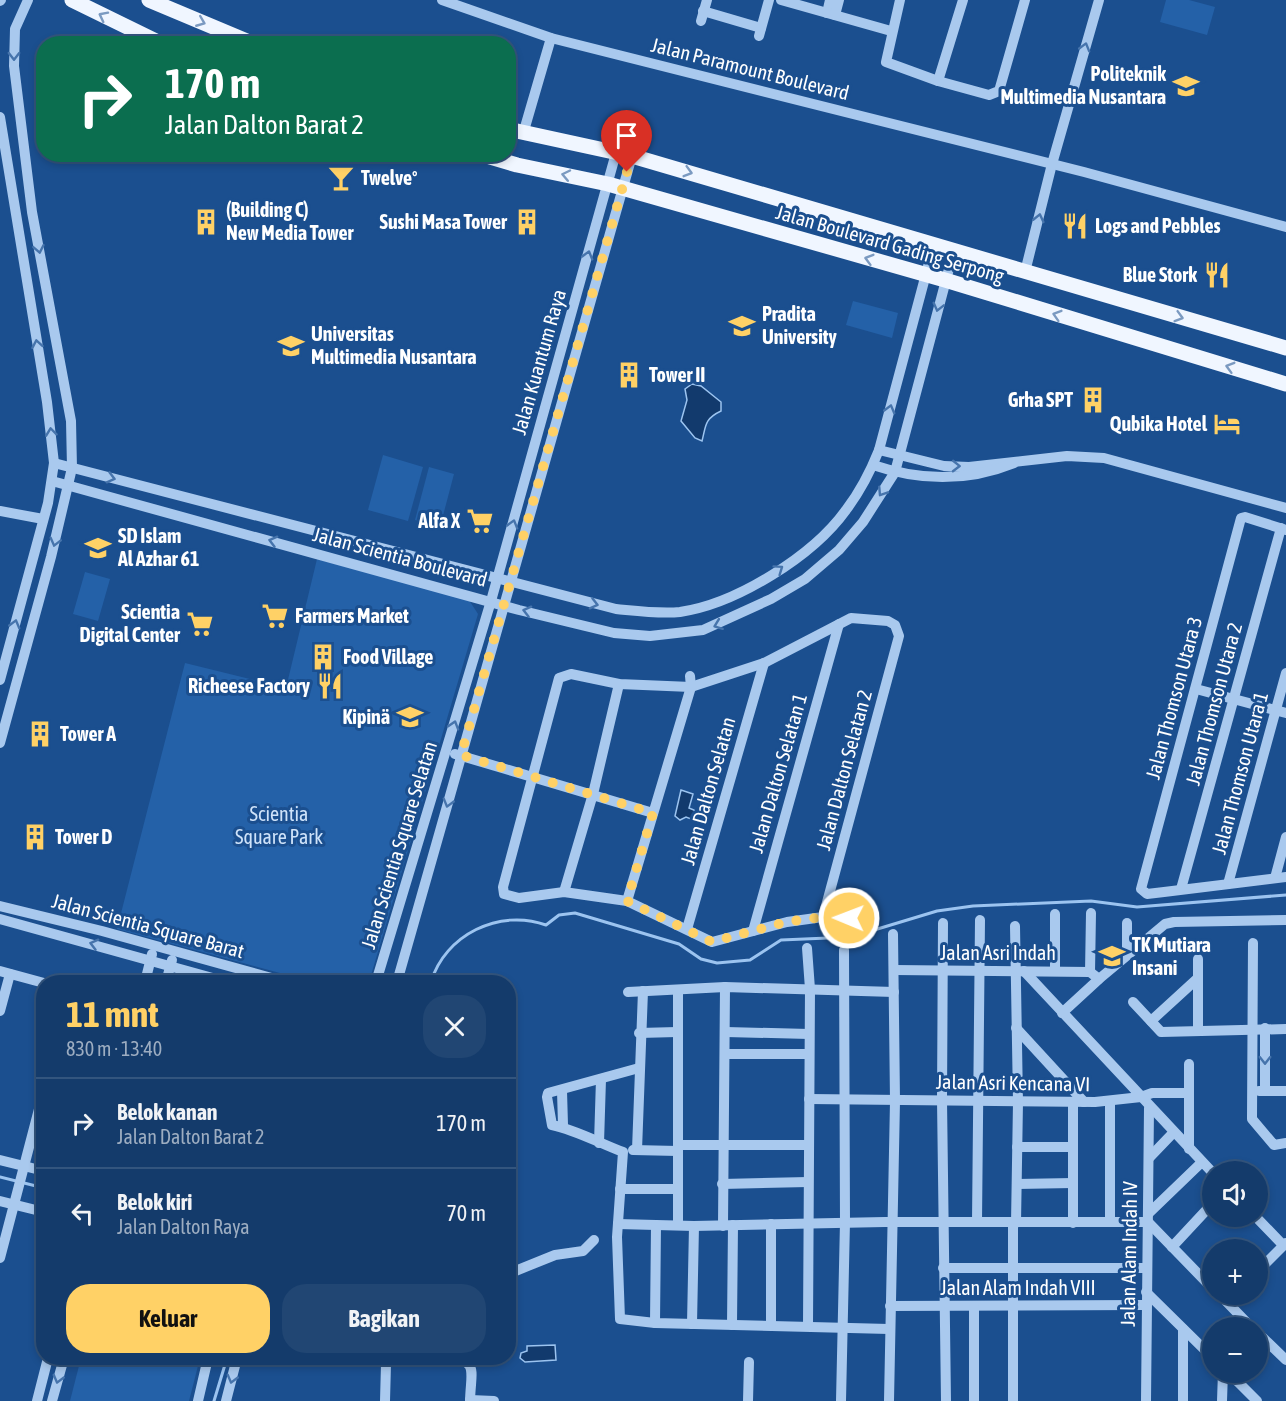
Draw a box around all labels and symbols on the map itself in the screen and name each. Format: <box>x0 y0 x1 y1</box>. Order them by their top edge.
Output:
one-way arrow <box>99 12 109 23</box>
one-way arrow <box>195 15 206 28</box>
street label: Jalan Paramount Boulevard <box>649 33 851 104</box>
one-way arrow <box>1078 42 1090 53</box>
one-way arrow <box>8 51 20 60</box>
place label: Politeknik Multimedia Nusantara <box>1000 62 1166 108</box>
school or university icon: Politeknik Multimedia Nusantara <box>1171 71 1201 101</box>
pin <box>601 110 652 172</box>
bar icon: Twelve° <box>326 163 356 193</box>
one-way arrow <box>682 165 693 177</box>
place label: Twelve° <box>361 166 418 189</box>
one-way arrow <box>561 170 571 183</box>
place label: (Building C) New Media Tower <box>226 198 354 244</box>
street label: Jalan Boulevard Gading Serpong <box>773 200 1007 287</box>
building icon: (Building C) New Media Tower <box>191 207 221 237</box>
building icon: Sushi Masa Tower <box>512 207 542 237</box>
place label: Sushi Masa Tower <box>380 210 508 233</box>
restaurant icon: Logs and Pebbles <box>1060 211 1090 241</box>
one-way arrow <box>1032 213 1045 223</box>
place label: Logs and Pebbles <box>1095 214 1221 237</box>
one-way arrow <box>32 244 45 254</box>
one-way arrow <box>581 250 593 261</box>
one-way arrow <box>864 254 875 266</box>
restaurant icon: Blue Stork <box>1202 260 1232 290</box>
place label: Blue Stork <box>1123 263 1197 286</box>
street label: Jalan Kuantum Raya <box>507 287 570 437</box>
one-way arrow <box>933 301 946 311</box>
place label: Pradita University <box>762 302 838 348</box>
one-way arrow <box>1052 310 1063 322</box>
one-way arrow <box>1174 310 1184 323</box>
school or university icon: Pradita University <box>727 311 757 341</box>
place label: Universitas Multimedia Nusantara <box>311 322 477 368</box>
school or university icon: Universitas Multimedia Nusantara <box>276 331 306 361</box>
one-way arrow <box>31 340 44 350</box>
building icon: Tower II <box>614 360 644 390</box>
one-way arrow <box>1225 362 1235 375</box>
place label: Tower II <box>649 363 705 386</box>
building icon: Grha SPT <box>1078 385 1108 415</box>
place label: Grha SPT <box>1008 388 1073 411</box>
one-way arrow <box>882 404 895 414</box>
hotel icon: Qubika Hotel <box>1212 409 1242 439</box>
place label: Qubika Hotel <box>1110 412 1208 435</box>
one-way arrow <box>45 428 58 437</box>
one-way arrow <box>952 460 961 473</box>
one-way arrow <box>105 471 116 483</box>
one-way arrow <box>878 486 890 496</box>
supermarket icon: Alfa X <box>465 506 495 536</box>
place label: Alfa X <box>417 509 461 532</box>
one-way arrow <box>505 519 518 529</box>
street label: Jalan Scientia Boulevard <box>310 522 490 591</box>
place label: SD Islam Al Azhar 61 <box>117 524 199 570</box>
school or university icon: SD Islam Al Azhar 61 <box>83 533 113 563</box>
one-way arrow <box>50 536 62 547</box>
one-way arrow <box>268 536 279 548</box>
one-way arrow <box>772 565 783 576</box>
one-way arrow <box>589 596 599 609</box>
place label: Scientia Digital Center <box>80 600 181 646</box>
supermarket icon: Farmers Market <box>260 601 290 631</box>
place label: Farmers Market <box>295 604 409 627</box>
one-way arrow <box>522 606 532 619</box>
supermarket icon: Scientia Digital Center <box>185 609 215 639</box>
street label: Jalan Thomson Utara 3 <box>1141 614 1206 782</box>
one-way arrow <box>713 618 724 630</box>
one-way arrow <box>8 619 20 630</box>
street label: Jalan Thomson Utara 2 <box>1181 620 1246 788</box>
building icon: Food Village <box>308 642 338 672</box>
place label: Food Village <box>343 645 433 668</box>
restaurant icon: Richeese Factory <box>315 671 345 701</box>
place label: Richeese Factory <box>188 674 311 697</box>
street label: Jalan Dalton Selatan 2 <box>811 687 876 852</box>
street label: Jalan Thomson Utara 1 <box>1207 689 1272 857</box>
street label: Jalan Dalton Selatan 1 <box>744 690 811 855</box>
school or university icon: Kipinä <box>395 702 425 732</box>
place label: Kipinä <box>343 705 390 728</box>
street label: Jalan Dalton Selatan <box>675 714 740 867</box>
building icon: Tower A <box>25 719 55 749</box>
one-way arrow <box>447 720 459 731</box>
place label: Tower A <box>60 722 116 745</box>
street label: Jalan Scientia Square Selatan <box>356 738 441 951</box>
one-way arrow <box>443 797 455 808</box>
park label: Scientia Square Park <box>235 802 323 848</box>
building icon: Tower D <box>20 822 50 852</box>
place label: Tower D <box>55 825 112 848</box>
position arrow <box>817 886 881 950</box>
street label: Jalan Scientia Square Barat <box>49 889 247 962</box>
place label: TK Mutiara Insani <box>1132 933 1211 979</box>
one-way arrow <box>89 939 99 952</box>
street label: Jalan Asri Indah <box>940 941 1056 964</box>
school or university icon: TK Mutiara Insani <box>1097 941 1127 971</box>
one-way arrow <box>1259 1055 1271 1064</box>
street label: Jalan Asri Kencana VI <box>936 1070 1090 1095</box>
street label: Jalan Alam Indah IV <box>1116 1181 1141 1327</box>
street label: Jalan Alam Indah VIII <box>940 1276 1096 1299</box>
one-way arrow <box>53 1373 65 1384</box>
one-way arrow <box>226 1374 239 1384</box>

